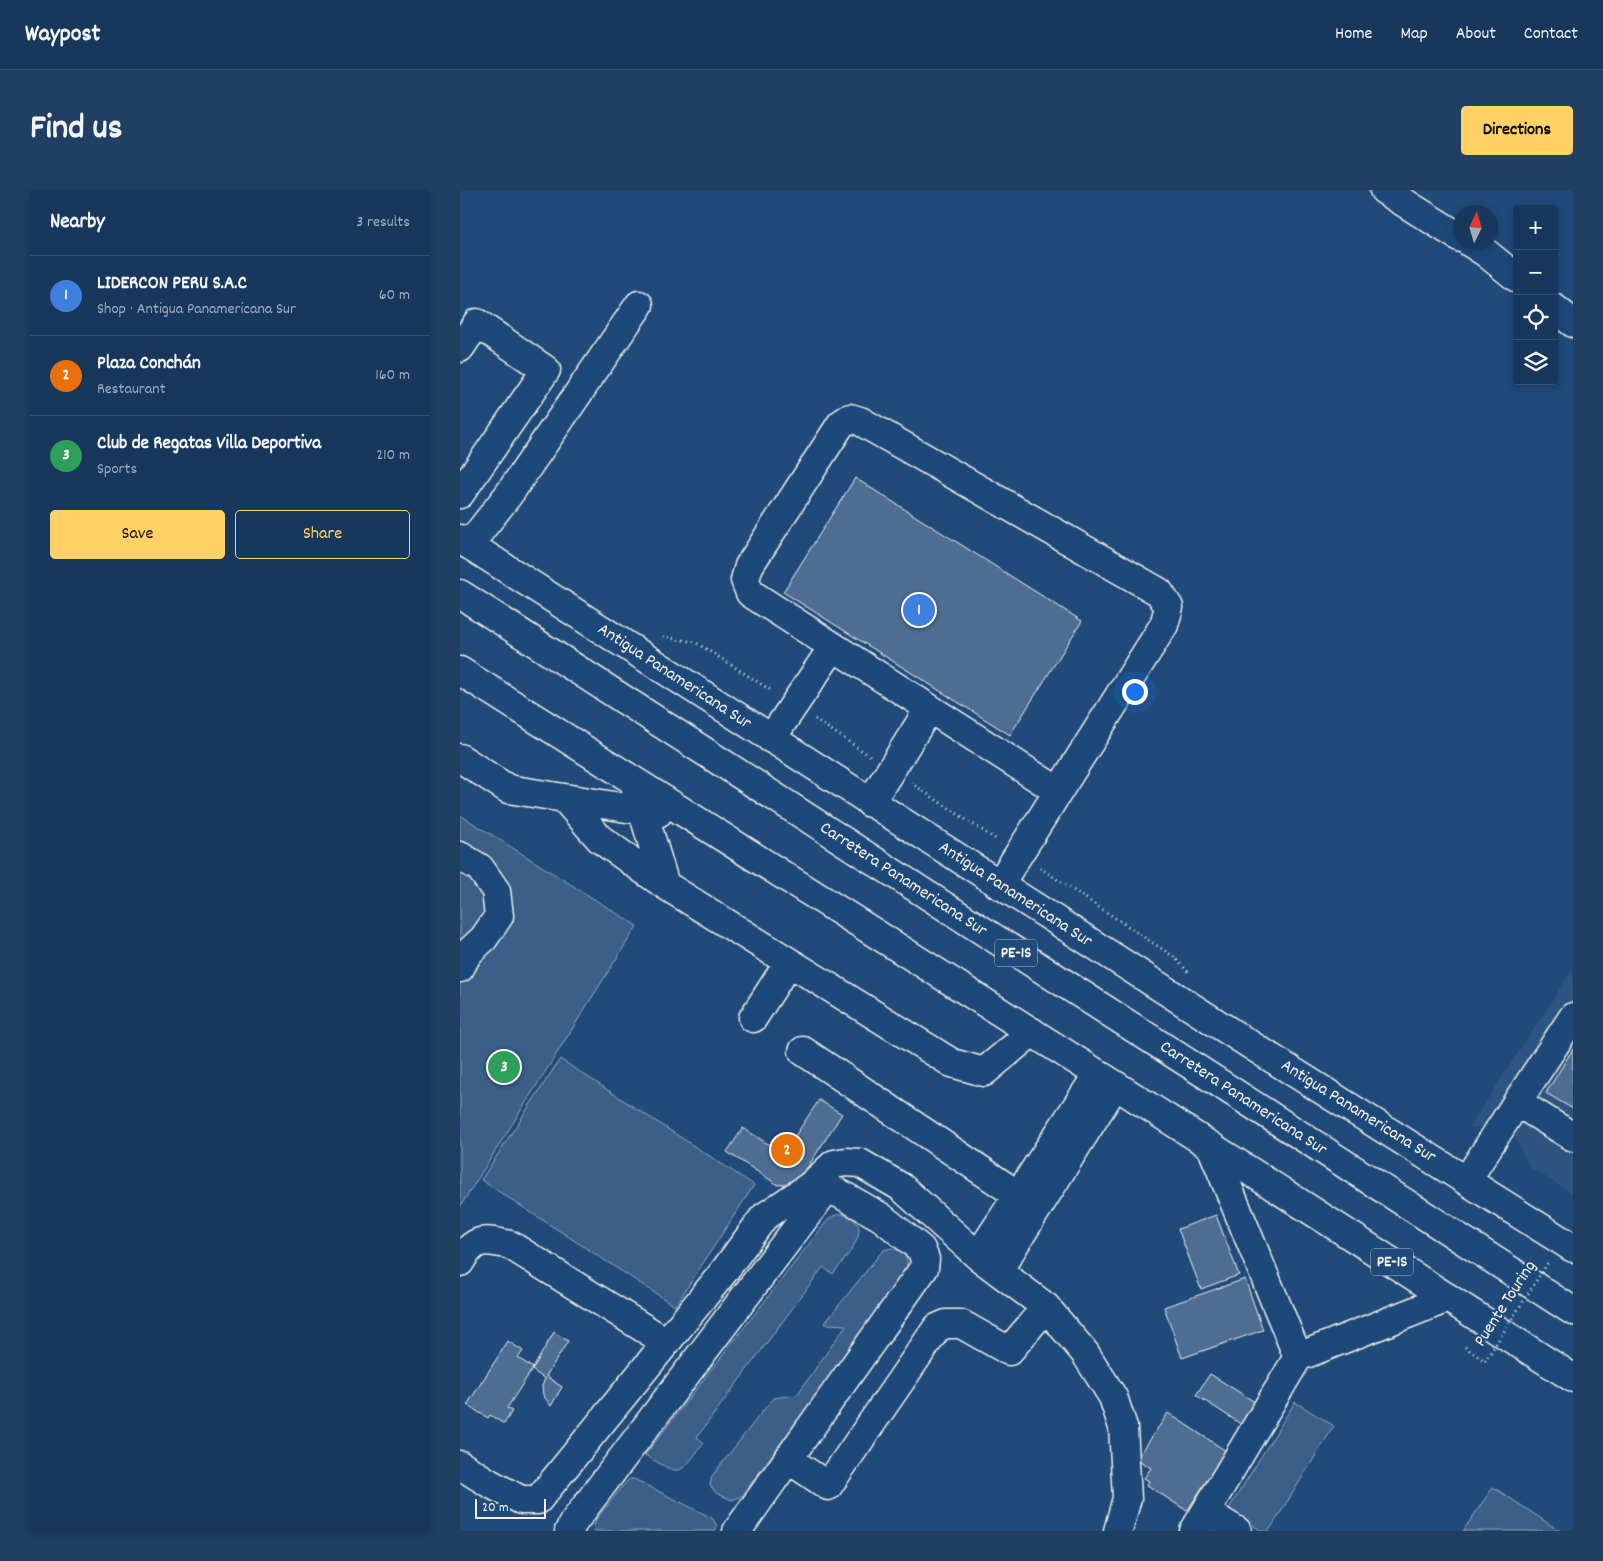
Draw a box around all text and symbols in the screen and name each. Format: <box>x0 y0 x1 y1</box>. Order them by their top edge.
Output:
text: Waypost <box>25 18 100 52</box>
text: Home <box>1335 22 1372 47</box>
text: Map <box>1400 22 1428 47</box>
text: About <box>1456 22 1496 47</box>
text: Contact <box>1524 22 1578 47</box>
text: Find us <box>30 105 122 155</box>
button: Directions <box>1461 106 1573 155</box>
north arrow <box>1453 205 1498 250</box>
map controls <box>1513 205 1558 385</box>
button: + <box>1513 205 1558 250</box>
text: Nearby <box>50 208 105 238</box>
text: 3 results <box>356 211 410 234</box>
button: − <box>1513 250 1558 295</box>
text: LIDERCON PERU S.A.C <box>97 271 247 298</box>
text: 1 <box>64 284 68 307</box>
text: 60 m <box>379 284 410 307</box>
button: locate <box>1513 295 1558 340</box>
text: Shop · Antigua Panamericana Sur <box>97 298 296 321</box>
button: layers <box>1513 340 1558 385</box>
text: Plaza Conchán <box>97 351 201 378</box>
text: 2 <box>63 364 70 387</box>
text: 160 m <box>375 364 410 387</box>
text: Restaurant <box>97 378 166 401</box>
text: Club de Regatas Villa Deportiva <box>97 431 321 458</box>
text: 3 <box>62 444 70 467</box>
text: 210 m <box>376 444 410 467</box>
text: Sports <box>97 458 137 481</box>
button: Save <box>50 510 225 559</box>
button: Share <box>235 510 410 559</box>
pin: 1 <box>903 591 935 629</box>
street label: Antigua Panamericana Sur <box>592 618 756 736</box>
your location <box>1122 679 1148 705</box>
street label: Carretera Panamericana Sur <box>814 816 992 944</box>
street label: Antigua Panamericana Sur <box>933 836 1097 954</box>
road number: PE-1S <box>995 940 1037 966</box>
street label: Carretera Panamericana Sur <box>1154 1035 1332 1163</box>
pin: 3 <box>488 1048 520 1086</box>
street label: Antigua Panamericana Sur <box>1276 1054 1441 1170</box>
pin: 2 <box>771 1131 803 1169</box>
road number: PE-1S <box>1371 1248 1413 1276</box>
street label: Puente Touring <box>1469 1256 1543 1352</box>
scale bar <box>475 1496 546 1519</box>
text: 20 m <box>482 1498 509 1518</box>

